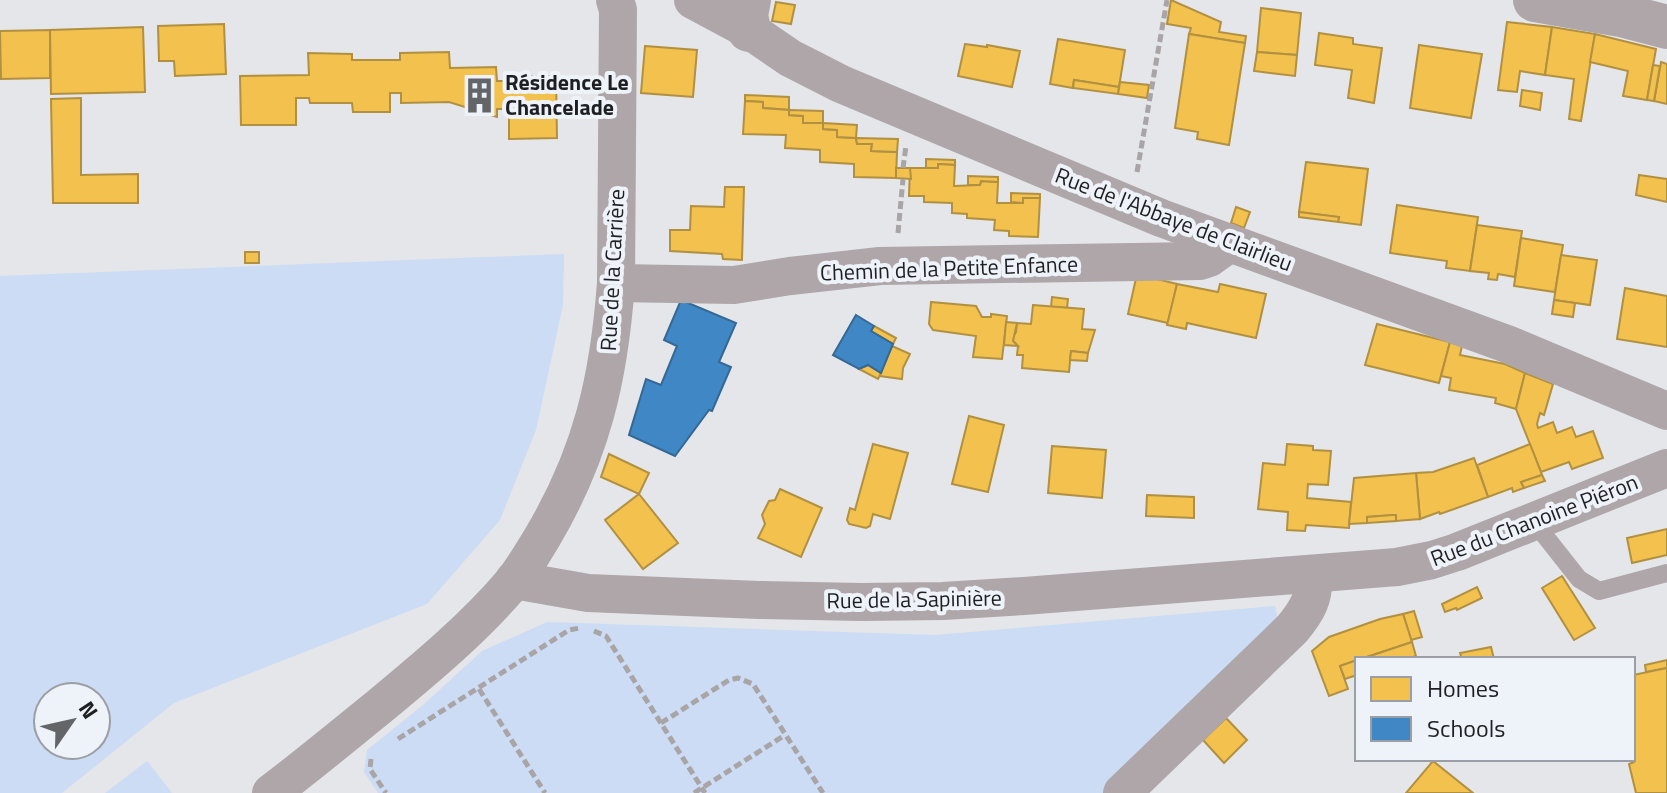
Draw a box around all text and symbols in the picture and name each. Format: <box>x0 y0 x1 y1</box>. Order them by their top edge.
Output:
place label: Résidence Le Chancelade <box>505 65 629 124</box>
building icon: Résidence Le Chancelade <box>460 76 498 114</box>
street label: Rue de l'Abbaye de Clairlieu <box>1050 158 1298 280</box>
street label: Rue de la Carrière <box>591 188 633 352</box>
street label: Chemin de la Petite Enfance <box>819 247 1079 289</box>
street label: Rue du Chanoine Piéron <box>1425 465 1643 575</box>
street label: Rue de la Sapinière <box>826 580 1002 618</box>
legend <box>1355 657 1635 761</box>
text: Homes <box>1427 670 1499 706</box>
north arrow <box>32 681 112 761</box>
text: N <box>70 694 107 726</box>
text: Schools <box>1427 710 1505 746</box>

